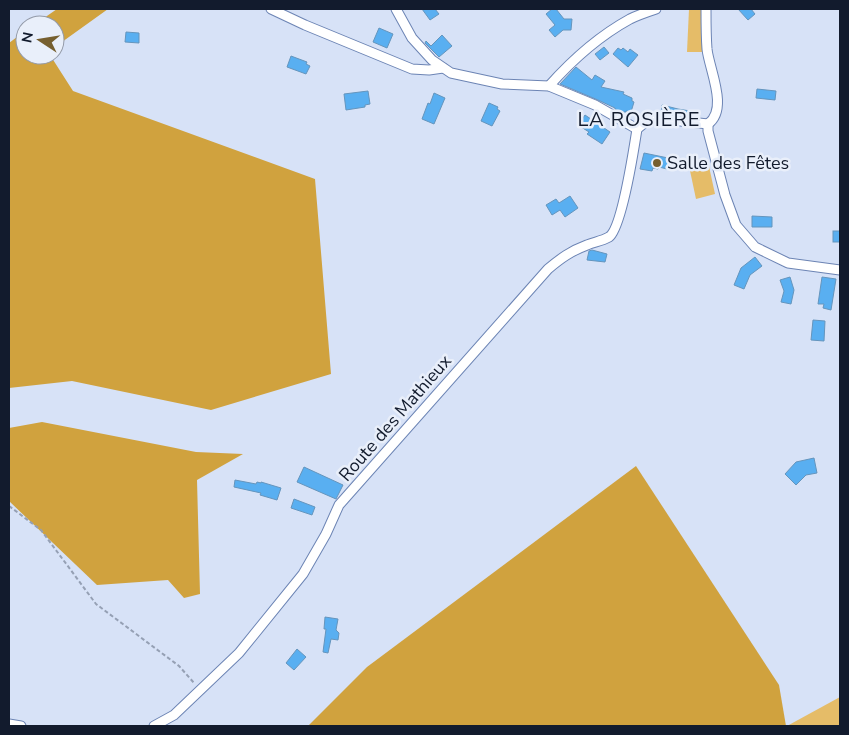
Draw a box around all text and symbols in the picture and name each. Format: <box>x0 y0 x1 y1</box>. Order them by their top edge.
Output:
north arrow <box>15 15 65 65</box>
text: N <box>17 30 38 45</box>
district label: LA ROSIÈRE <box>578 106 700 133</box>
place label: Salle des Fêtes <box>667 151 789 175</box>
marker: Salle des Fêtes <box>651 157 663 169</box>
street label: Route des Mathieux <box>333 349 457 486</box>

